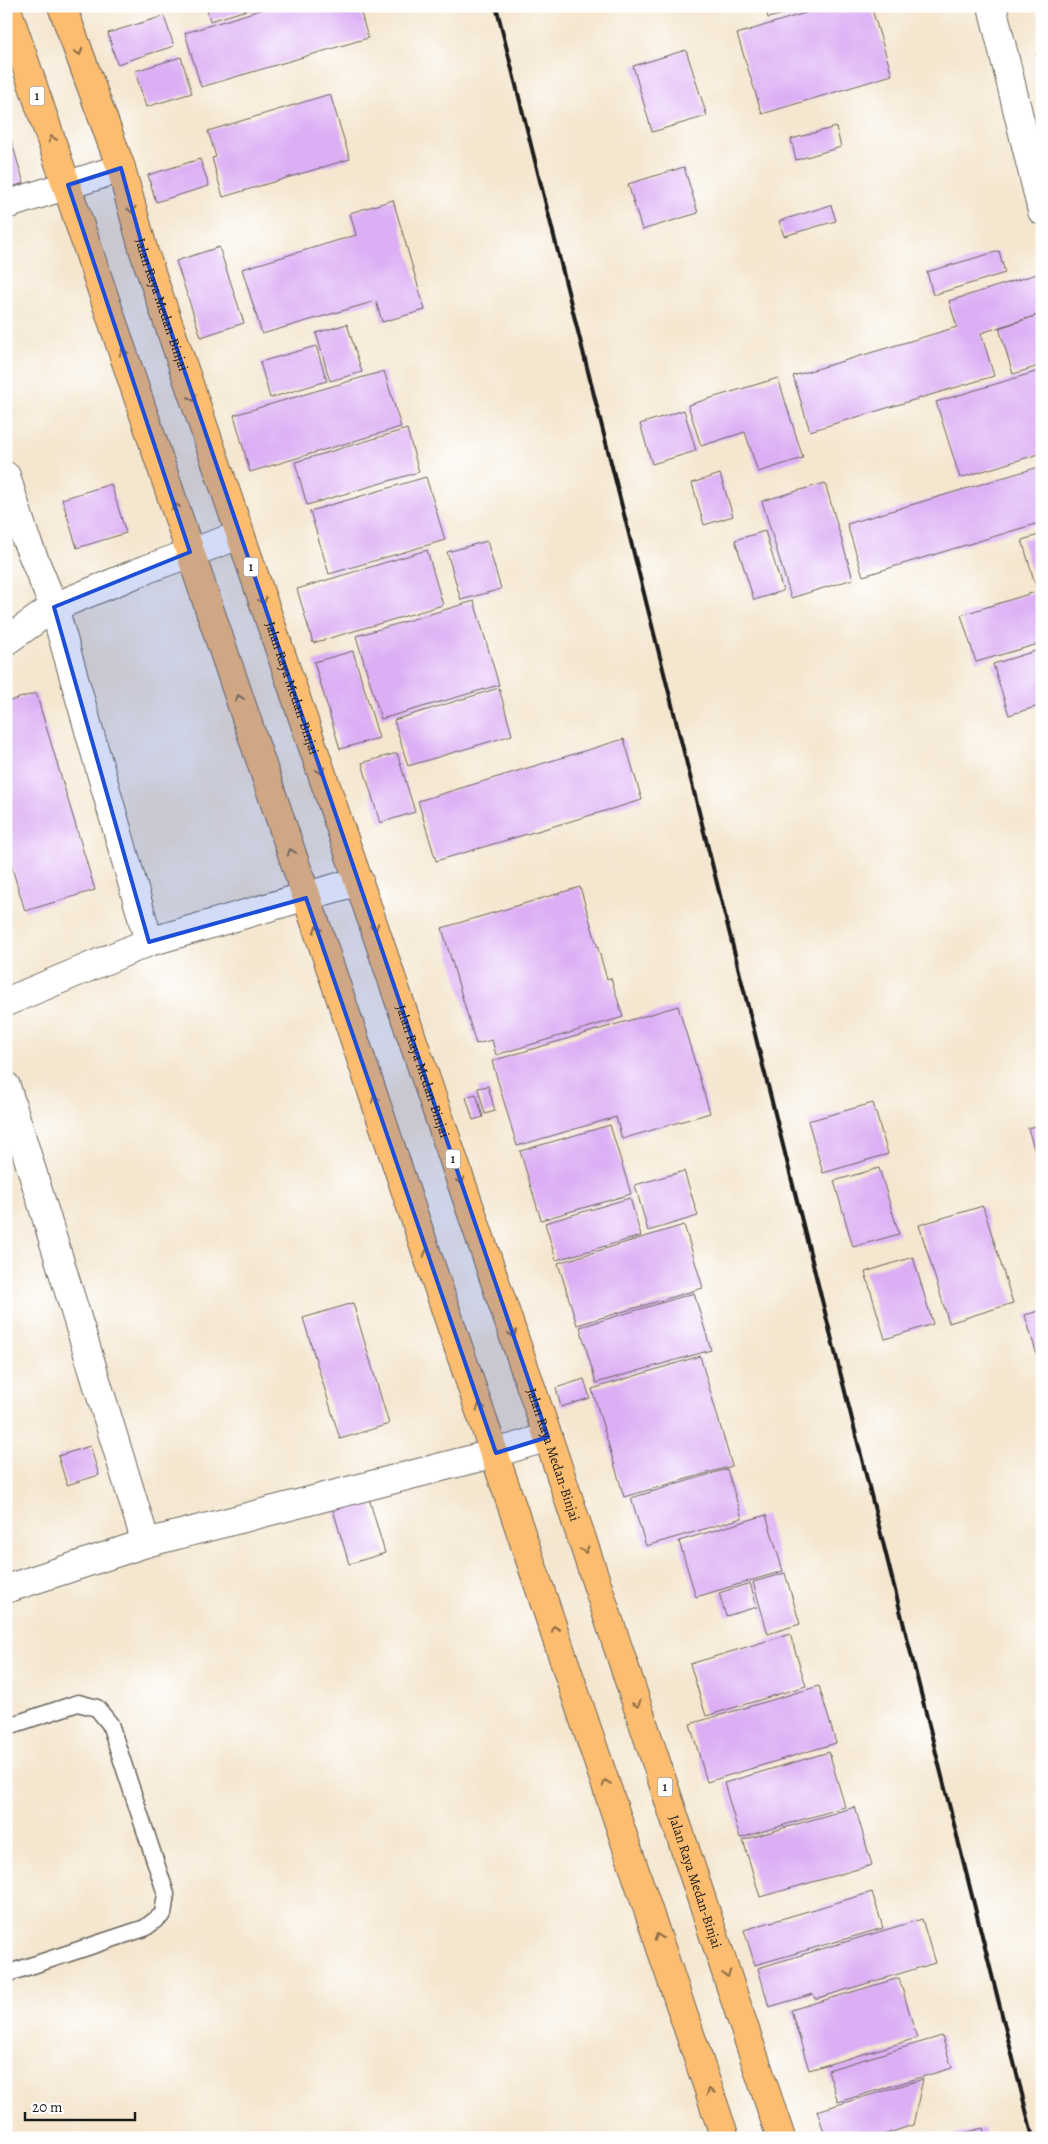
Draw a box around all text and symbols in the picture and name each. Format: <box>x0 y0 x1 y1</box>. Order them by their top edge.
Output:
one-way arrow <box>73 47 83 56</box>
road number: 1 <box>30 86 44 105</box>
one-way arrow <box>48 136 58 144</box>
one-way arrow <box>127 205 137 214</box>
street label: Jalan Raya Medan-Binjai <box>131 236 193 374</box>
one-way arrow <box>119 348 129 357</box>
one-way arrow <box>188 393 198 401</box>
one-way arrow <box>171 502 181 511</box>
road number: 1 <box>244 558 258 576</box>
one-way arrow <box>257 596 267 605</box>
street label: Jalan Raya Medan-Binjai <box>261 619 324 757</box>
one-way arrow <box>235 694 245 702</box>
one-way arrow <box>316 767 326 775</box>
one-way arrow <box>287 848 297 856</box>
one-way arrow <box>369 923 379 931</box>
one-way arrow <box>313 925 323 934</box>
street label: Jalan Raya Medan-Binjai <box>392 1002 455 1140</box>
one-way arrow <box>371 1096 381 1104</box>
road number: 1 <box>446 1150 460 1168</box>
one-way arrow <box>455 1176 465 1184</box>
one-way arrow <box>423 1249 433 1258</box>
one-way arrow <box>507 1330 517 1338</box>
street label: Jalan Raya Medan-Binjai <box>522 1386 585 1524</box>
one-way arrow <box>476 1403 486 1412</box>
one-way arrow <box>580 1545 590 1553</box>
one-way arrow <box>550 1626 560 1634</box>
one-way arrow <box>631 1699 641 1708</box>
road number: 1 <box>658 1778 672 1796</box>
one-way arrow <box>602 1780 612 1788</box>
street label: Jalan Raya Medan-Binjai <box>665 1812 727 1951</box>
one-way arrow <box>654 1934 664 1942</box>
one-way arrow <box>721 1970 731 1978</box>
one-way arrow <box>705 2088 715 2096</box>
scale bar <box>25 2089 135 2121</box>
text: 20 m <box>32 2097 63 2117</box>

